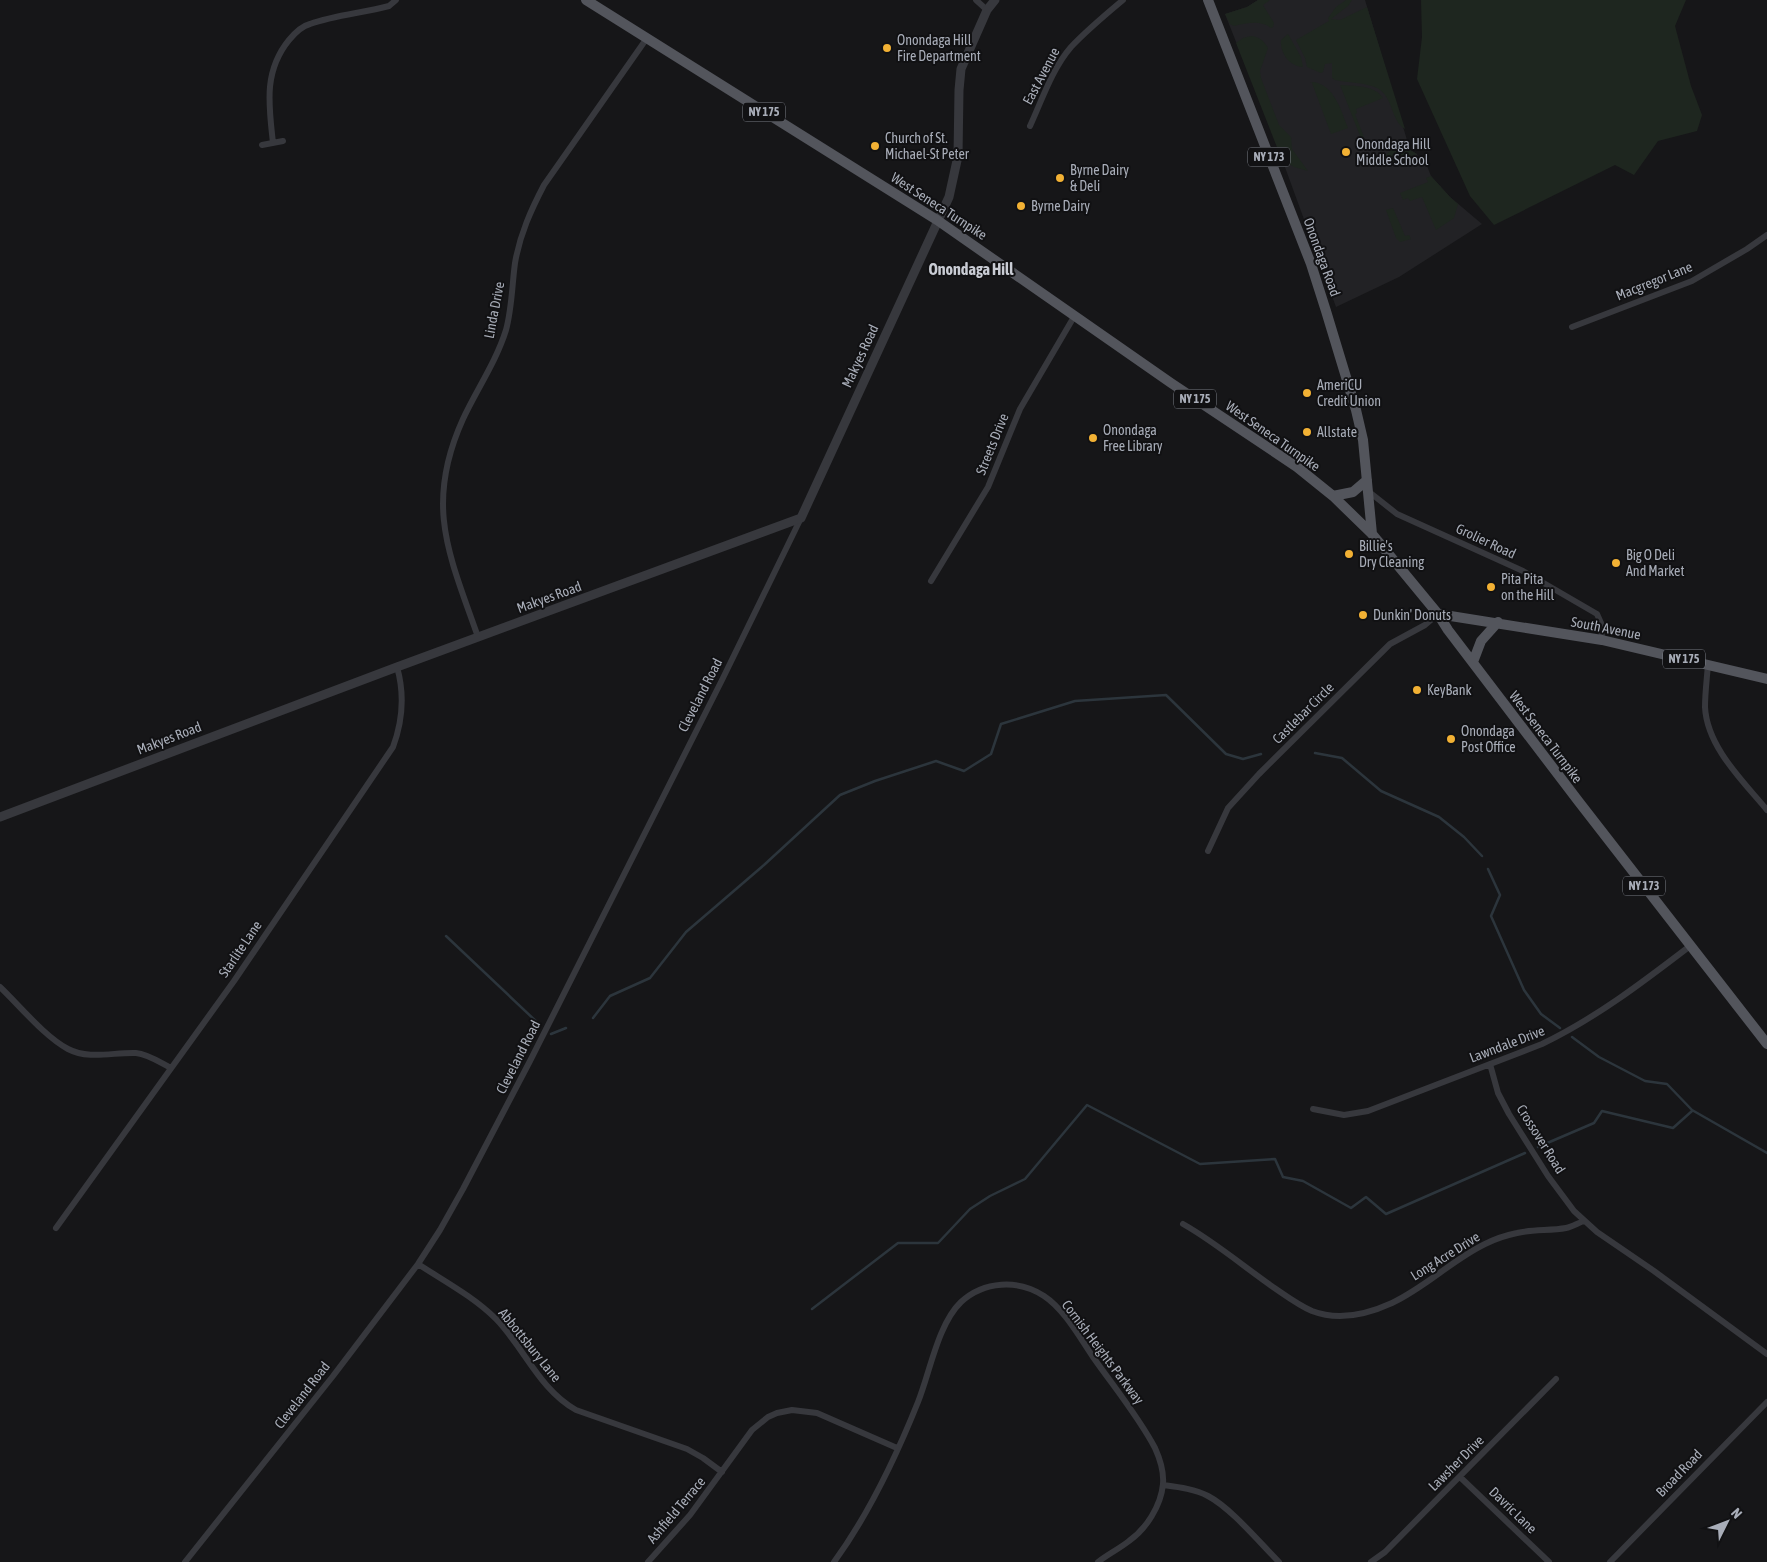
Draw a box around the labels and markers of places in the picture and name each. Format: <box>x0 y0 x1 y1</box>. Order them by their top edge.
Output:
place label: Onondaga Hill Fire Department <box>897 32 981 64</box>
marker: Onondaga Hill Fire Department <box>881 42 893 54</box>
place label: Church of St. Michael-St Peter <box>885 130 970 162</box>
place label: Onondaga Hill Middle School <box>1356 136 1431 168</box>
marker: Church of St. Michael-St Peter <box>869 140 881 152</box>
marker: Onondaga Hill Middle School <box>1340 146 1352 158</box>
place label: Byrne Dairy & Deli <box>1070 162 1129 194</box>
marker: Byrne Dairy & Deli <box>1054 172 1066 184</box>
place label: Byrne Dairy <box>1031 198 1090 214</box>
marker: Byrne Dairy <box>1015 200 1027 212</box>
place label: AmeriCU Credit Union <box>1317 377 1381 409</box>
marker: AmeriCU Credit Union <box>1301 387 1313 399</box>
place label: Onondaga Free Library <box>1103 422 1163 454</box>
place label: Allstate <box>1317 424 1357 440</box>
marker: Allstate <box>1301 426 1313 438</box>
marker: Onondaga Free Library <box>1087 432 1099 444</box>
place label: Billie's Dry Cleaning <box>1359 538 1424 570</box>
place label: Big O Deli And Market <box>1626 547 1685 579</box>
marker: Billie's Dry Cleaning <box>1343 548 1355 560</box>
marker: Big O Deli And Market <box>1610 557 1622 569</box>
place label: Pita Pita on the Hill <box>1501 571 1554 603</box>
marker: Pita Pita on the Hill <box>1485 581 1497 593</box>
place label: Dunkin' Donuts <box>1373 607 1451 623</box>
marker: Dunkin' Donuts <box>1357 609 1369 621</box>
place label: KeyBank <box>1427 682 1472 698</box>
marker: KeyBank <box>1411 684 1423 696</box>
place label: Onondaga Post Office <box>1461 723 1516 755</box>
marker: Onondaga Post Office <box>1445 733 1457 745</box>

